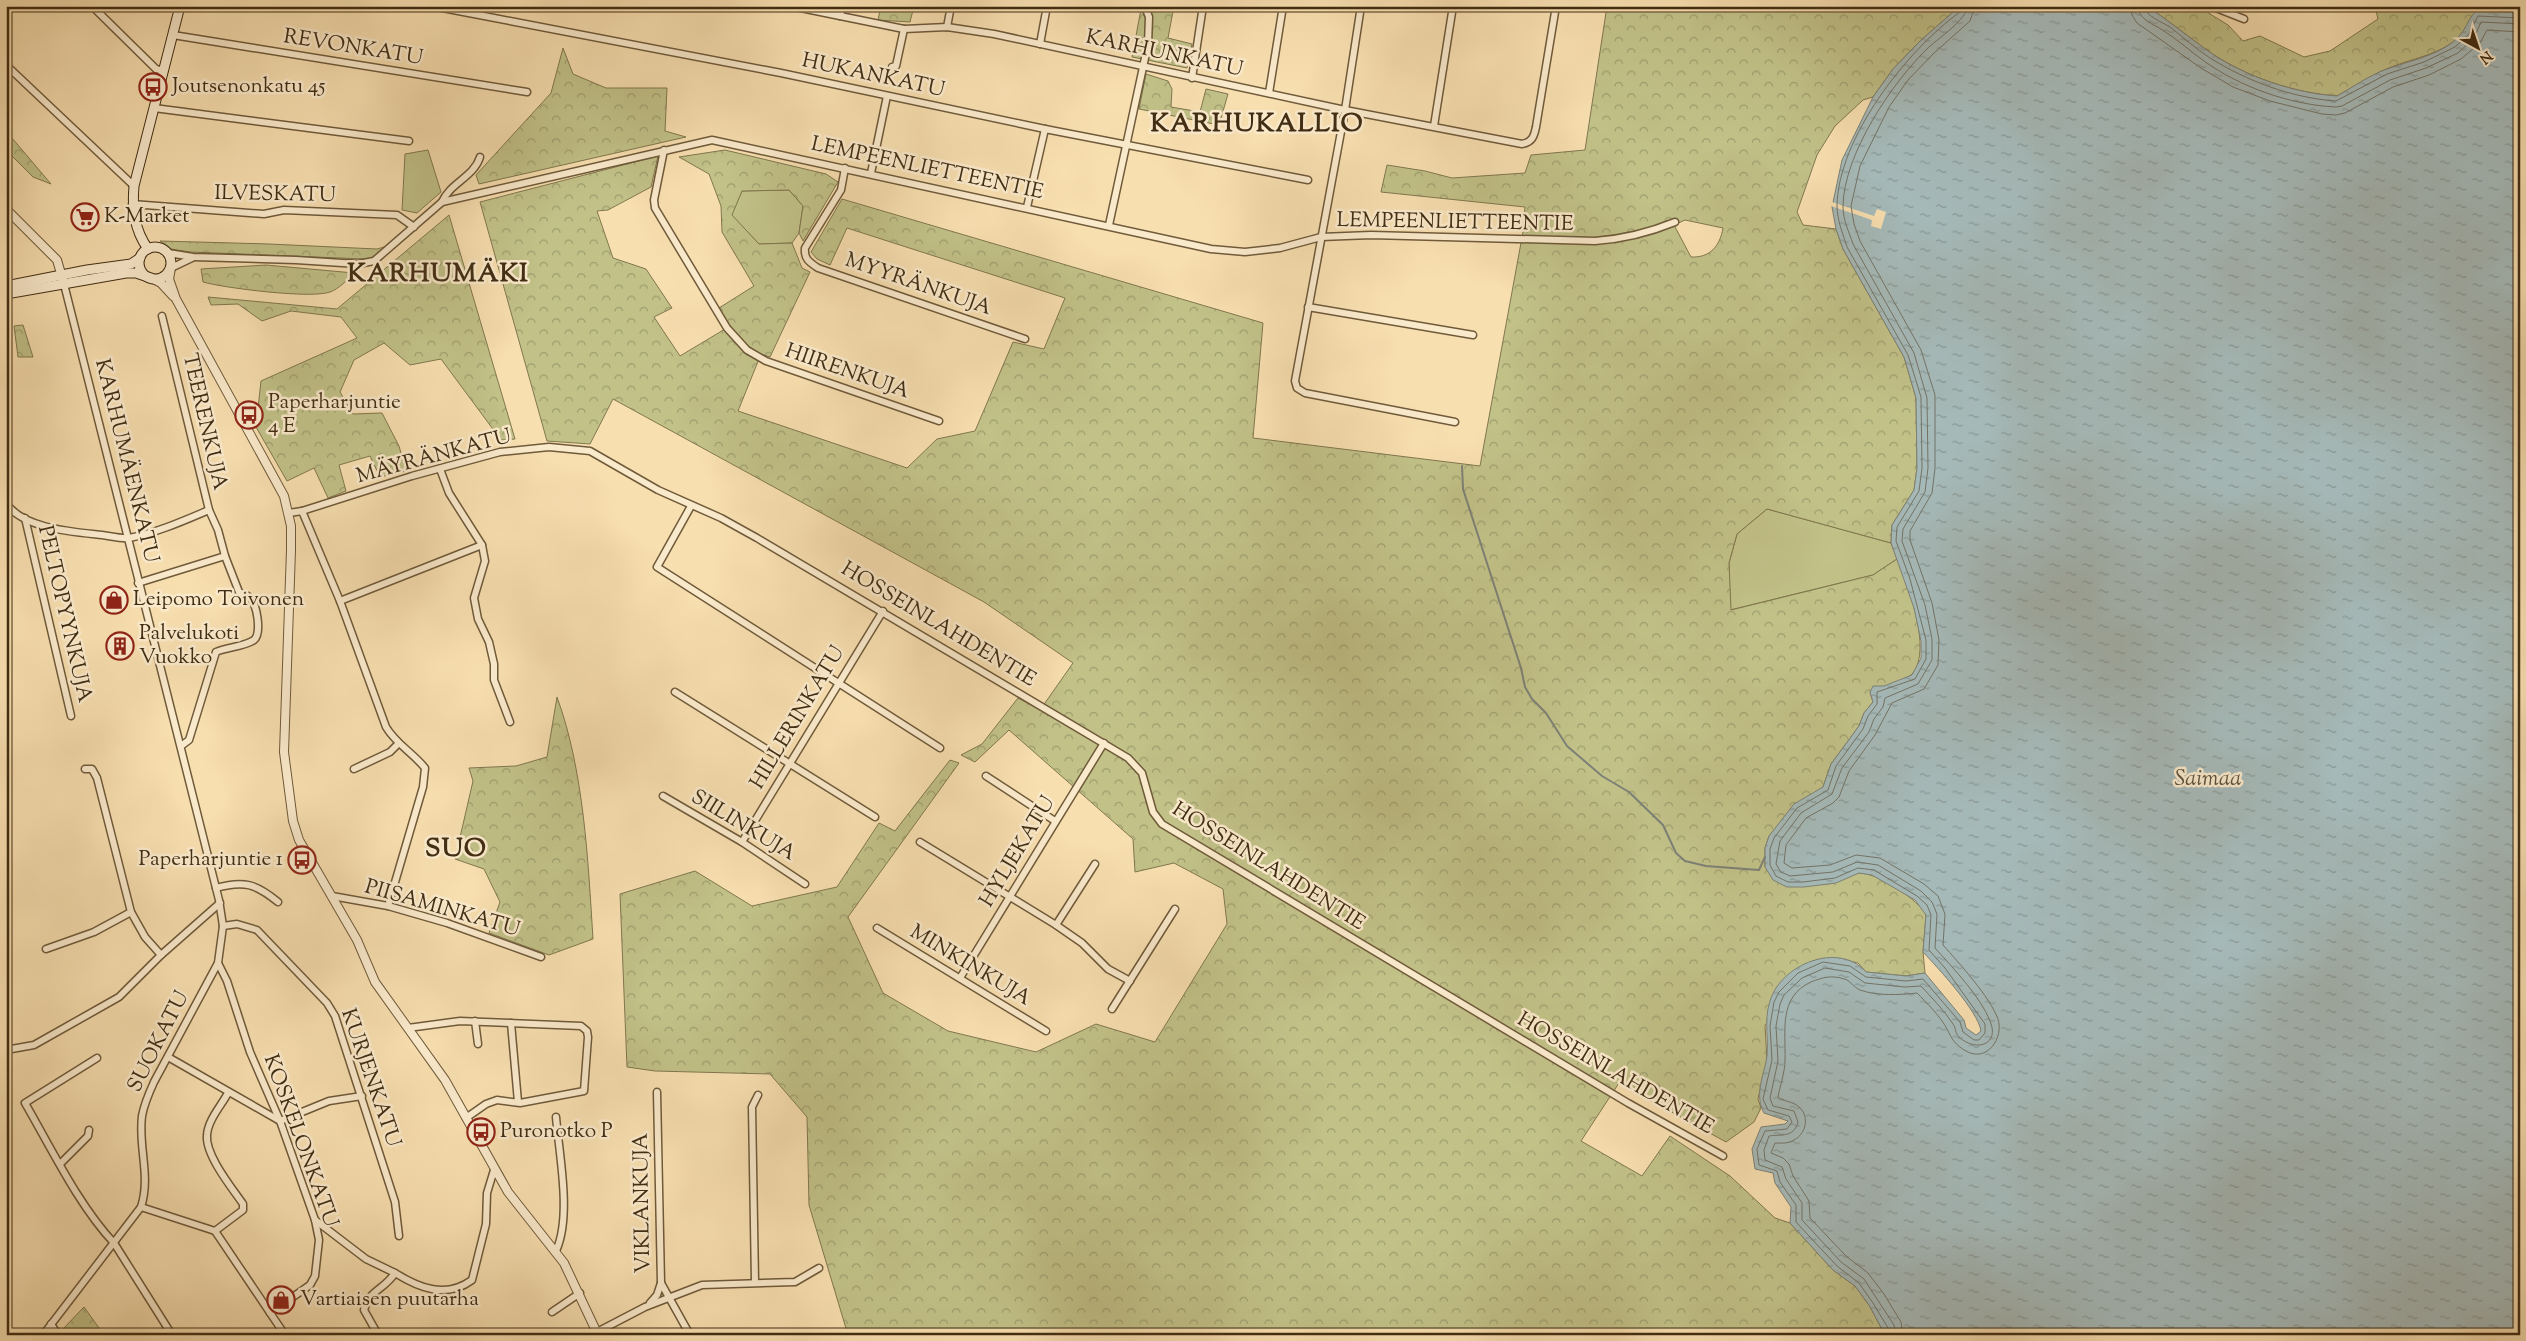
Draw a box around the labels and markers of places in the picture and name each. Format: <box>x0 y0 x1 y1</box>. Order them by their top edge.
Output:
bus stop icon: Joutsenonkatu 45 <box>138 72 168 102</box>
place label: Joutsenonkatu 45 <box>171 72 325 102</box>
supermarket icon: K-Market <box>70 202 100 232</box>
place label: K-Market <box>104 202 189 232</box>
place label: Paperharjuntie 4 E <box>268 388 401 442</box>
bus stop icon: Paperharjuntie 4 E <box>234 400 264 430</box>
shop icon: Leipomo Toivonen <box>99 585 129 615</box>
place label: Leipomo Toivonen <box>133 585 304 615</box>
place label: Palvelukoti Vuokko <box>139 619 239 673</box>
building icon: Palvelukoti Vuokko <box>105 631 135 661</box>
place label: Paperharjuntie 1 <box>139 845 283 875</box>
bus stop icon: Paperharjuntie 1 <box>287 845 317 875</box>
bus stop icon: Puronotko P <box>466 1117 496 1147</box>
place label: Puronotko P <box>500 1117 613 1147</box>
shop icon: Vartiaisen puutarha <box>266 1285 296 1315</box>
place label: Vartiaisen puutarha <box>300 1285 479 1315</box>

